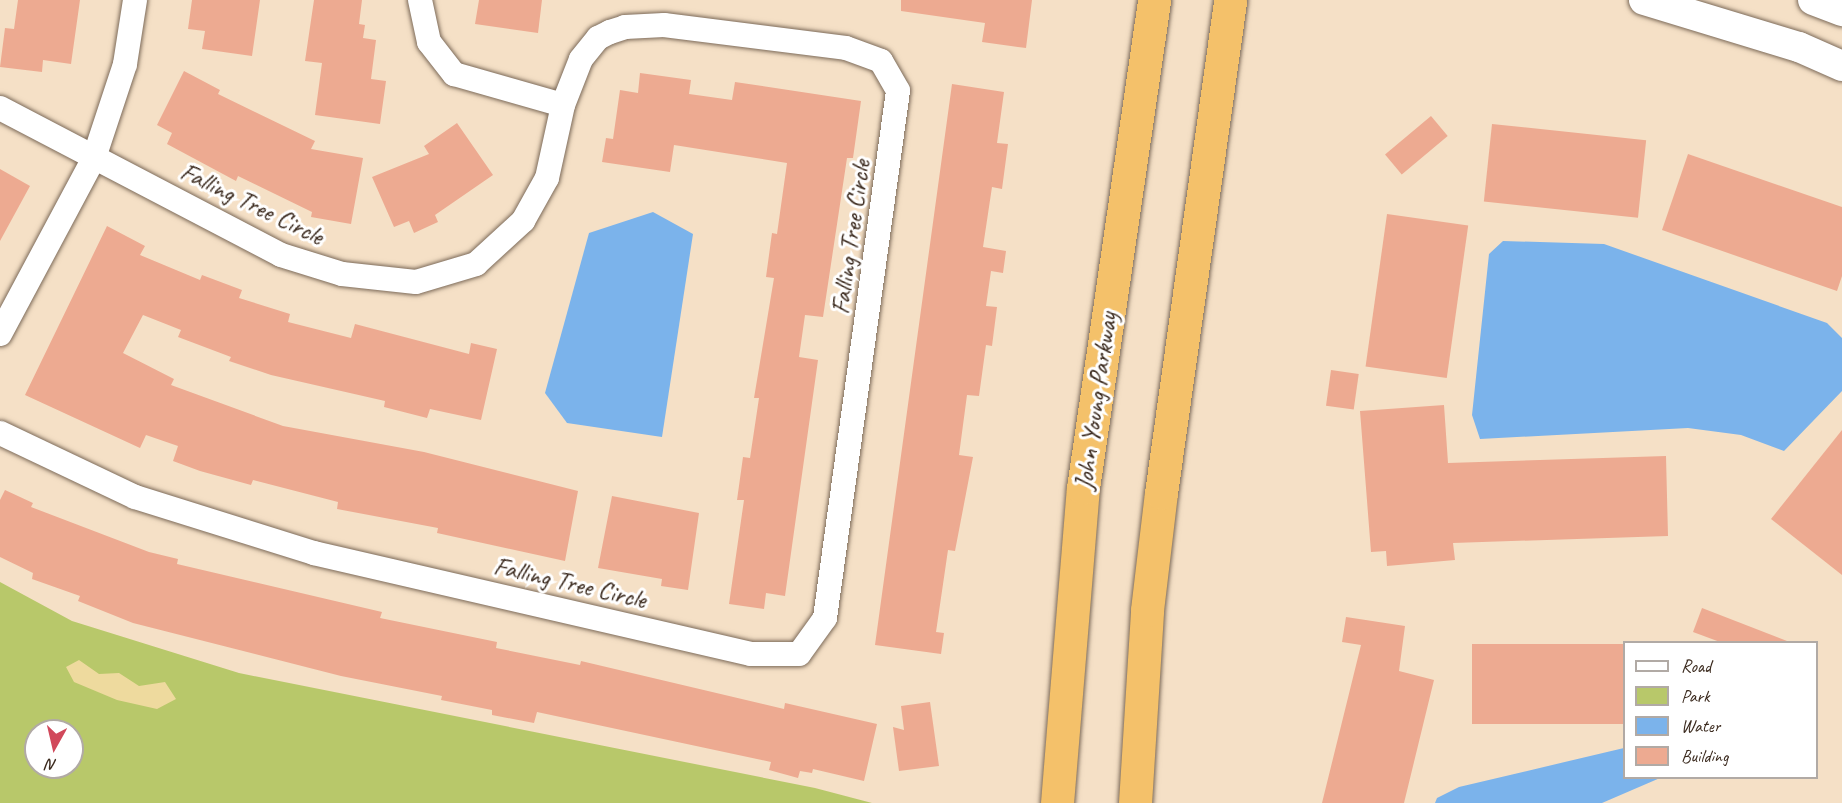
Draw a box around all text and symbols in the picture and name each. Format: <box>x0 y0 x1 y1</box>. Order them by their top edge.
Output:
street label: Falling Tree Circle <box>176 156 328 252</box>
street label: Falling Tree Circle <box>825 159 877 315</box>
street label: John Young Parkway <box>1068 310 1124 492</box>
street label: Falling Tree Circle <box>491 550 649 616</box>
legend <box>1623 641 1818 779</box>
text: Road <box>1681 655 1711 677</box>
text: Park <box>1681 685 1710 707</box>
text: Water <box>1681 715 1720 737</box>
north arrow <box>24 719 84 779</box>
text: Building <box>1681 745 1728 767</box>
text: N <box>45 754 58 775</box>

